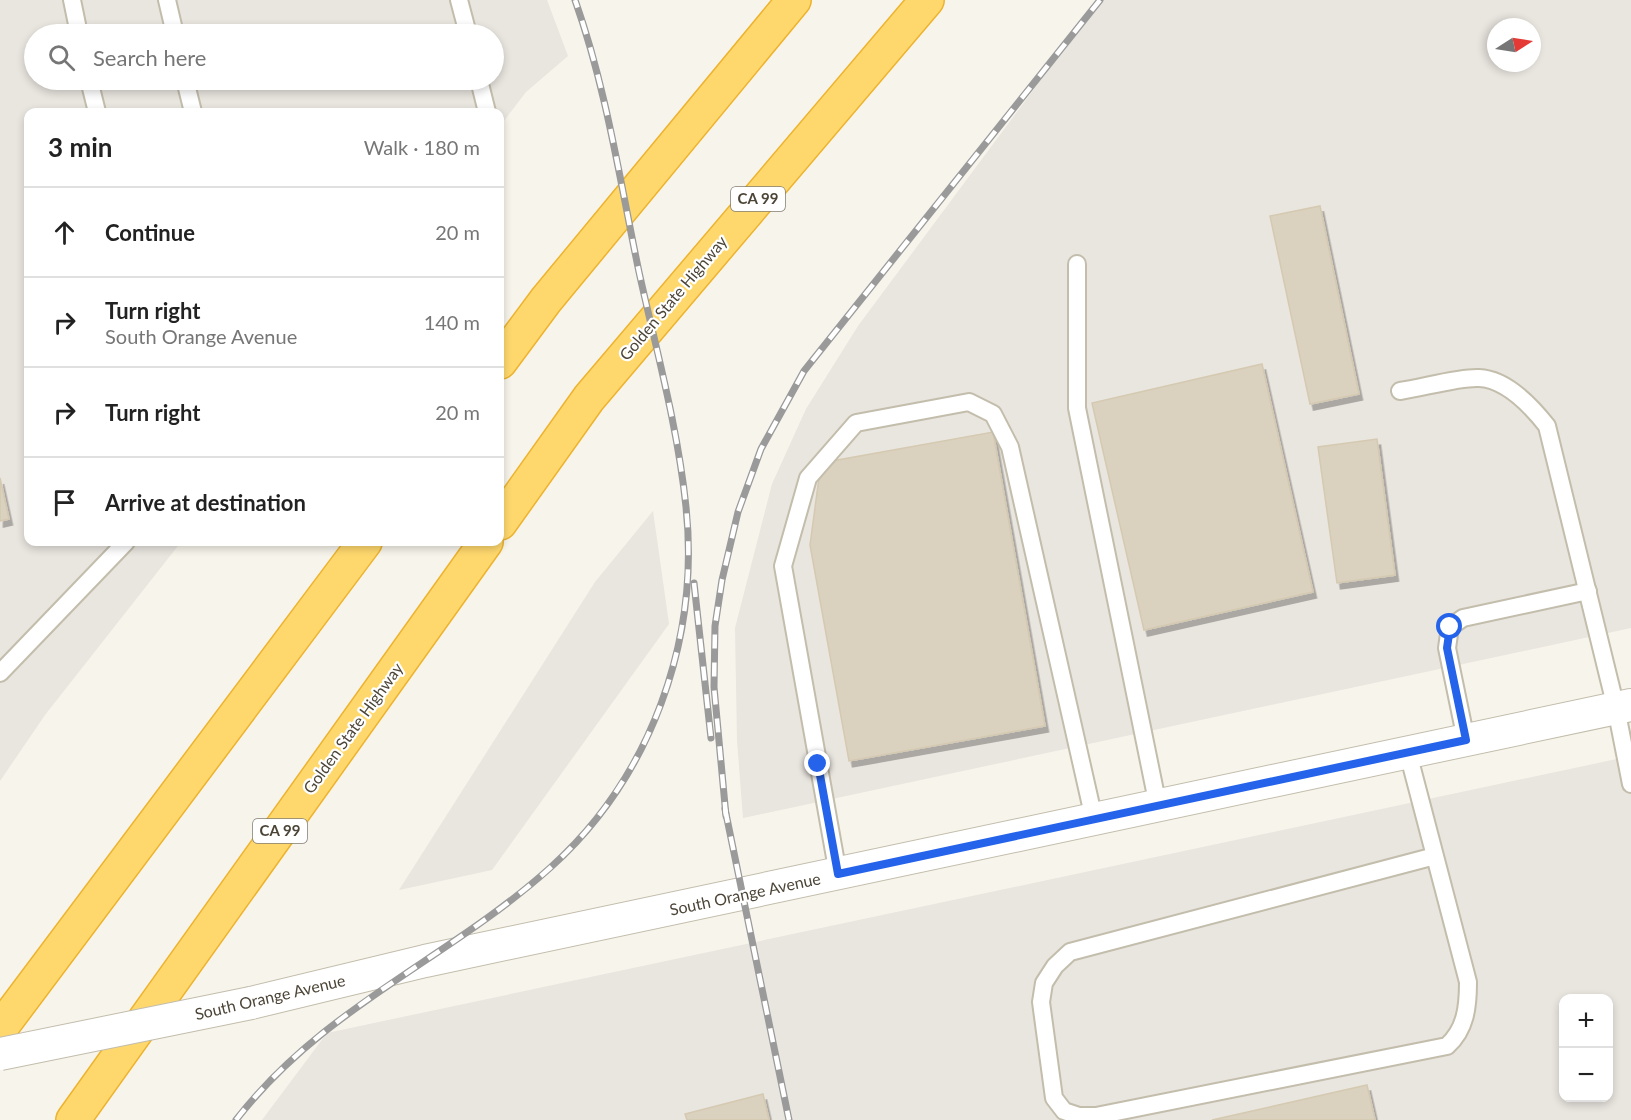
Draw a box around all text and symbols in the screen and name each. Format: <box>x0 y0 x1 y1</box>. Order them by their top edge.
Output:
north arrow <box>1487 18 1541 72</box>
search box <box>24 24 504 90</box>
icon: search <box>45 41 78 74</box>
text: Search here <box>93 44 206 71</box>
text: 3 min <box>48 131 112 163</box>
text: Walk · 180 m <box>364 135 480 159</box>
road number: CA 99 <box>731 187 785 211</box>
icon: ahead <box>48 216 81 249</box>
text: Continue <box>105 219 195 246</box>
text: 20 m <box>435 220 480 244</box>
street label: Golden State Highway <box>615 231 731 364</box>
text: Turn right <box>105 297 200 324</box>
icon: right <box>48 306 81 339</box>
text: 140 m <box>424 310 480 334</box>
text: South Orange Avenue <box>105 324 297 348</box>
icon: right <box>48 396 81 429</box>
text: Turn right <box>105 399 200 426</box>
text: 20 m <box>435 400 480 424</box>
icon: arrive <box>48 486 81 519</box>
text: Arrive at destination <box>105 489 306 516</box>
route start <box>1436 613 1462 639</box>
street label: Golden State Highway <box>299 658 407 797</box>
route end <box>804 750 830 776</box>
road number: CA 99 <box>253 819 307 843</box>
street label: South Orange Avenue <box>668 868 822 919</box>
street label: South Orange Avenue <box>193 970 347 1023</box>
map controls <box>1559 994 1613 1102</box>
button: + <box>1559 994 1613 1048</box>
button: − <box>1559 1048 1613 1102</box>

